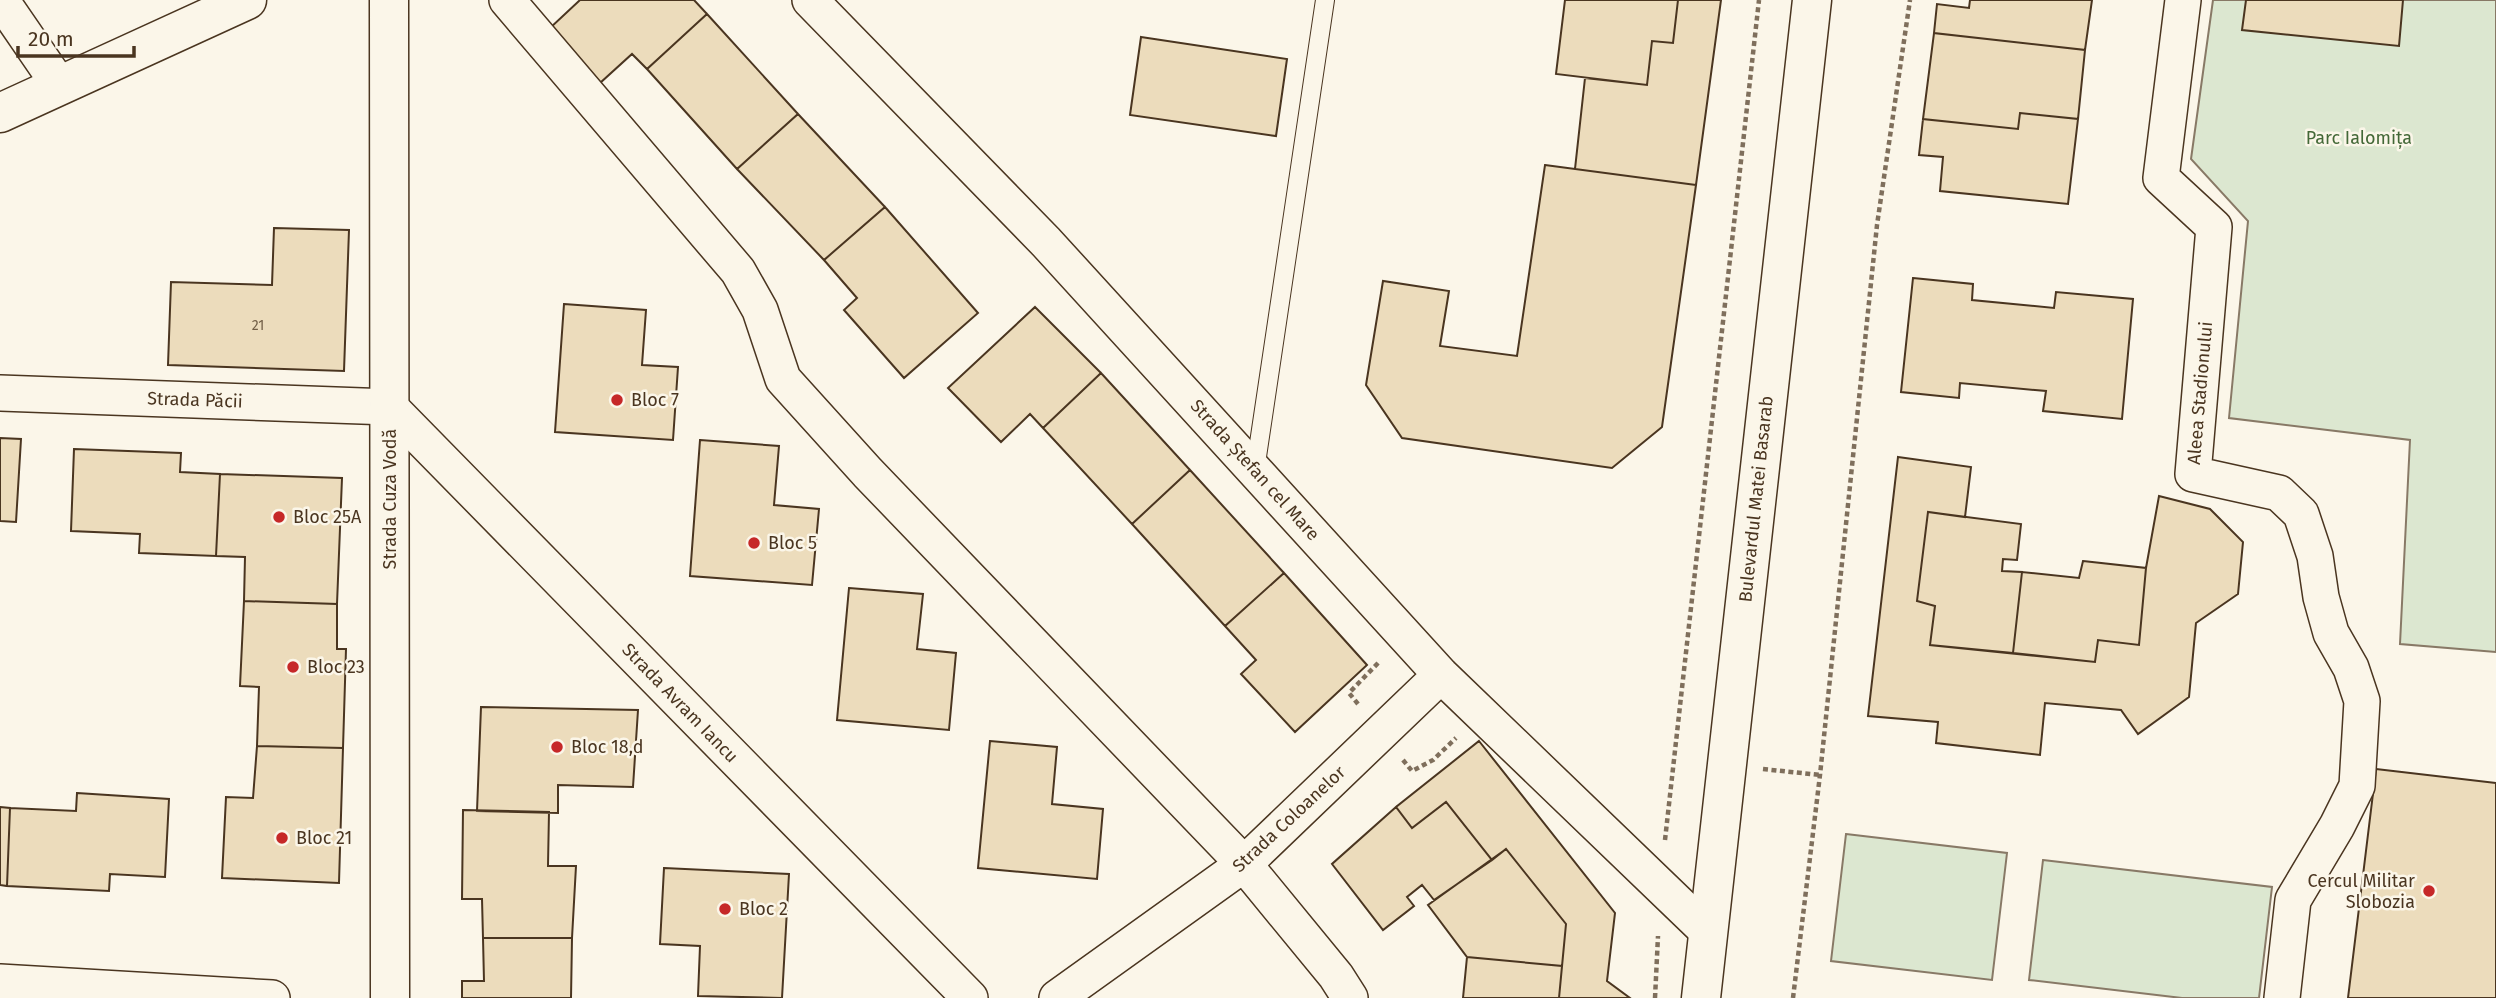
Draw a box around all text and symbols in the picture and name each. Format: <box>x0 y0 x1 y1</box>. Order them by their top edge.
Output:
scale bar <box>18 14 133 58</box>
text: 20 m <box>28 26 74 52</box>
park label: Parc Ialomița <box>2306 127 2412 150</box>
house number: 21 <box>252 317 264 334</box>
street label: Aleea Stadionului <box>2183 320 2217 466</box>
street label: Strada Păcii <box>147 387 243 413</box>
place label: Bloc 7 <box>631 389 679 411</box>
marker: Bloc 7 <box>609 392 625 408</box>
street label: Strada Ștefan cel Mare <box>1185 395 1324 546</box>
street label: Bulevardul Matei Basarab <box>1734 395 1778 603</box>
street label: Strada Cuza Vodă <box>379 429 401 569</box>
place label: Bloc 25A <box>293 506 362 528</box>
marker: Bloc 25A <box>271 509 287 525</box>
place label: Bloc 5 <box>768 532 817 554</box>
marker: Bloc 5 <box>746 535 762 551</box>
street label: Strada Avram Iancu <box>617 639 743 767</box>
place label: Bloc 23 <box>307 656 365 678</box>
marker: Bloc 23 <box>285 659 301 675</box>
place label: Bloc 18,d <box>571 736 644 758</box>
marker: Bloc 18,d <box>549 739 565 755</box>
street label: Strada Coloanelor <box>1228 761 1350 877</box>
place label: Bloc 21 <box>296 827 352 849</box>
marker: Bloc 21 <box>274 830 290 846</box>
place label: Cercul Militar Slobozia <box>2308 870 2415 913</box>
marker: Cercul Militar Slobozia <box>2421 883 2437 899</box>
place label: Bloc 2 <box>739 898 788 920</box>
marker: Bloc 2 <box>717 901 733 917</box>

